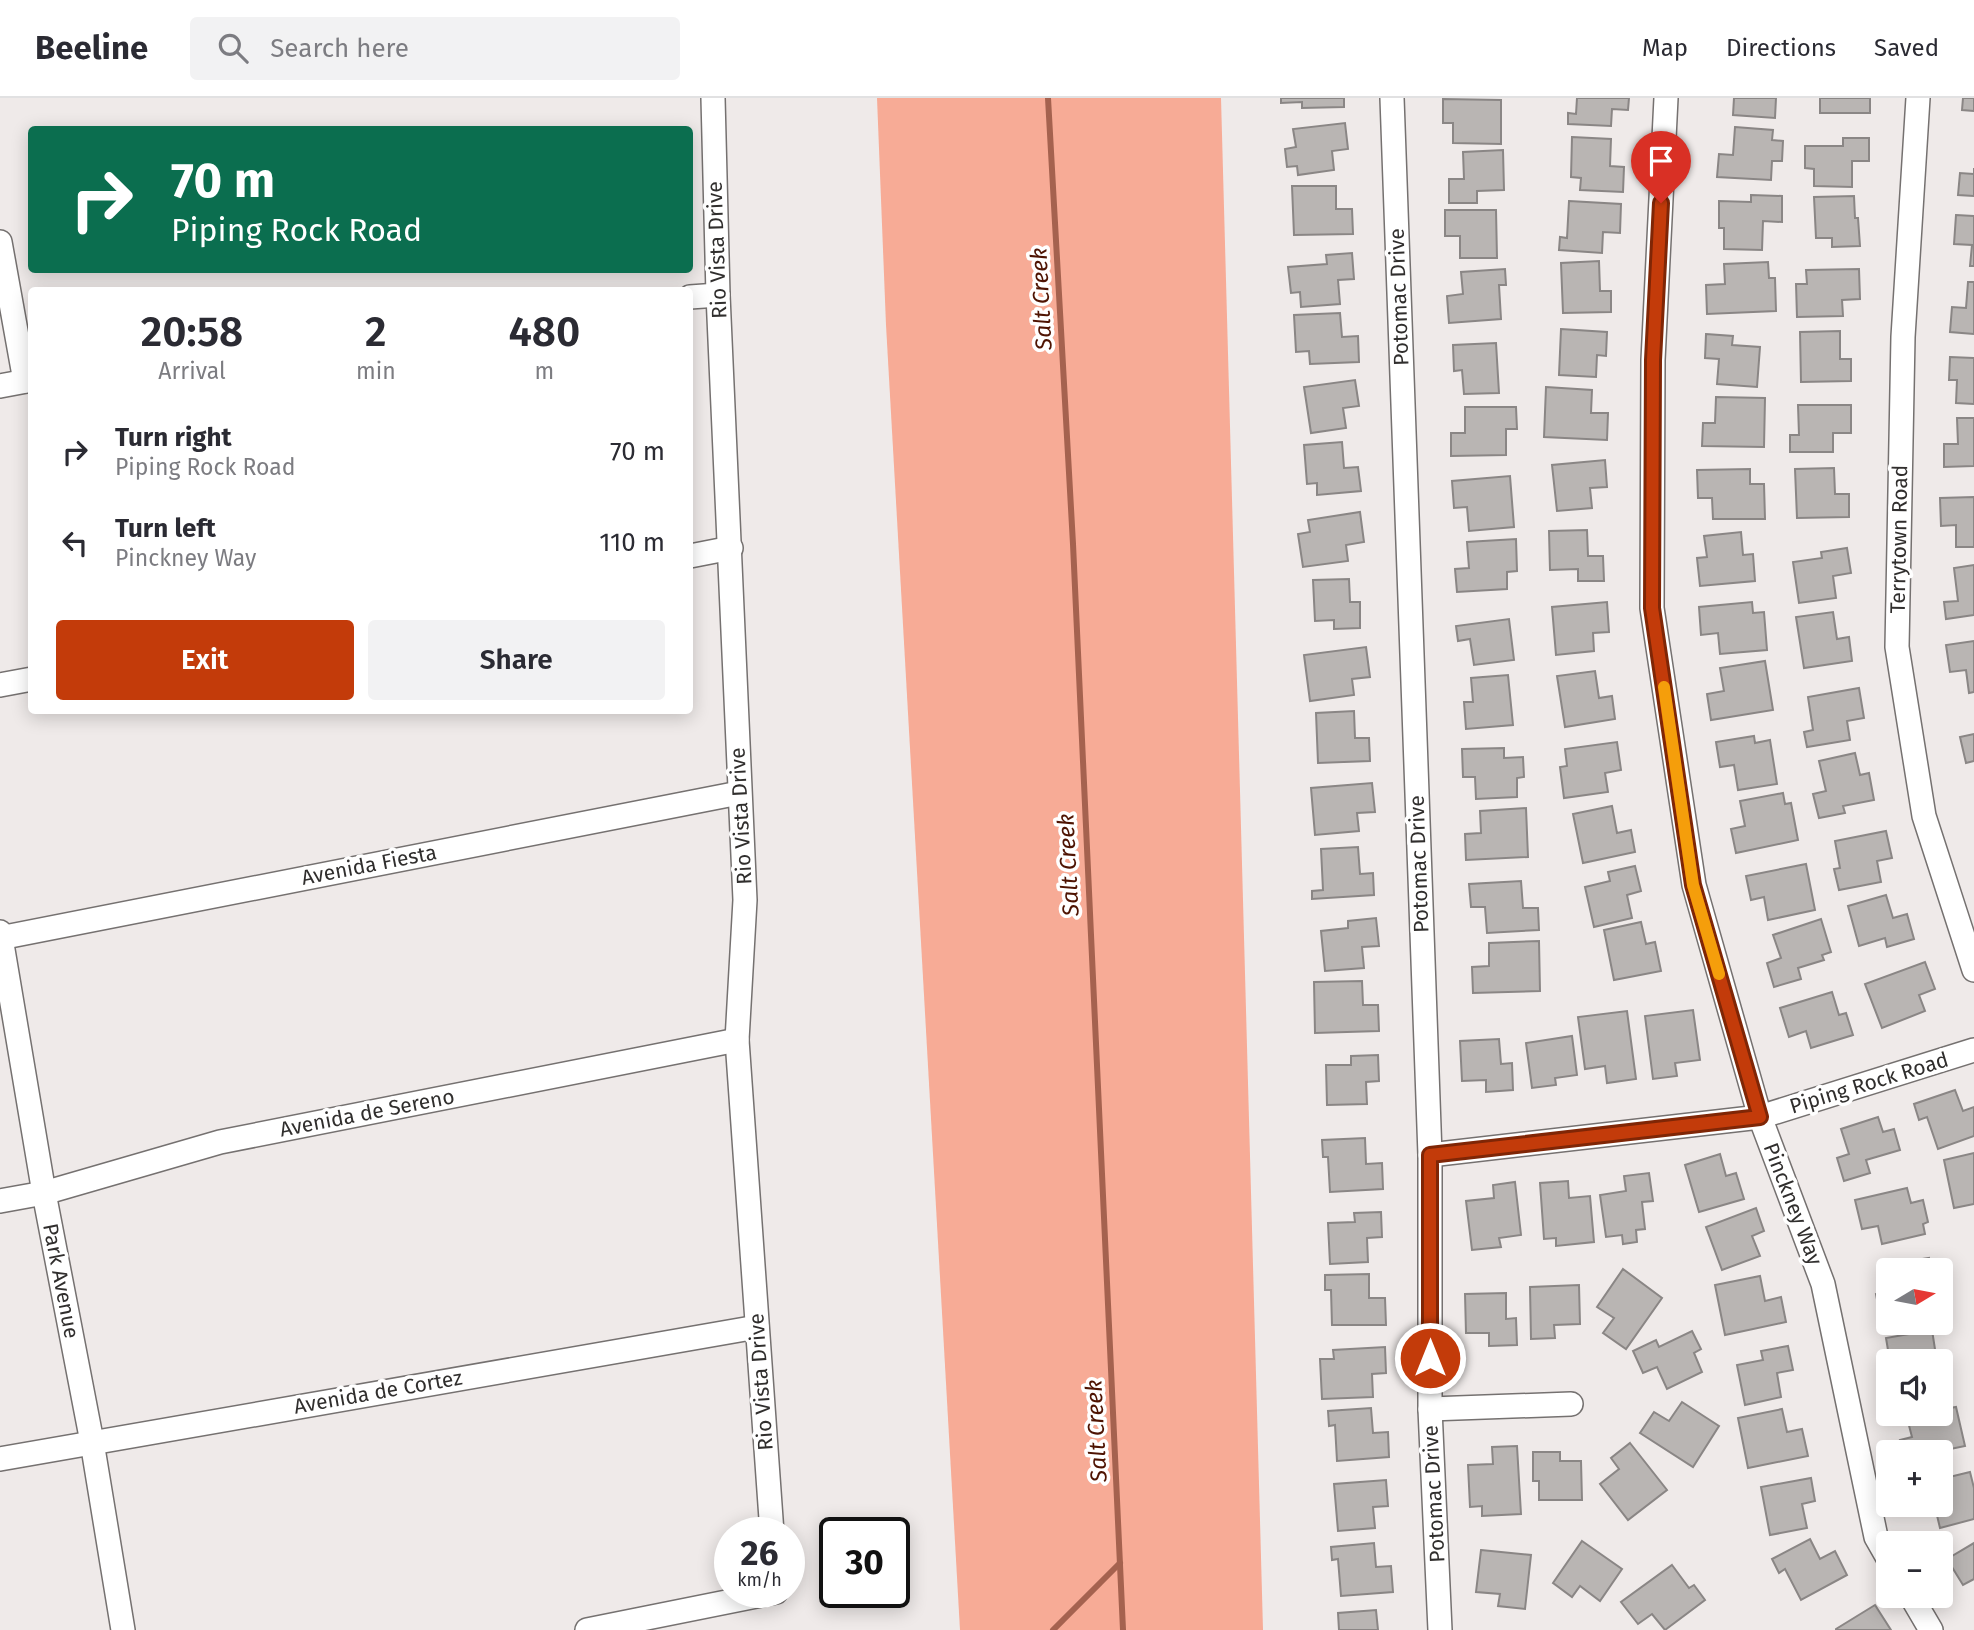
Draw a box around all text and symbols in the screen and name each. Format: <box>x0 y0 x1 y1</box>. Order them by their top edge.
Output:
search box <box>190 17 680 80</box>
text: Beeline <box>35 28 148 68</box>
icon: search <box>214 29 252 67</box>
text: Search here <box>270 33 409 64</box>
text: Map <box>1642 34 1688 62</box>
text: Directions <box>1726 34 1836 62</box>
text: Saved <box>1874 34 1939 62</box>
pin <box>1631 131 1691 203</box>
icon: arrive <box>1642 142 1680 180</box>
text: 70 m <box>171 151 275 210</box>
icon: right <box>56 154 147 245</box>
street label: Rio Vista Drive <box>702 181 732 319</box>
text: Piping Rock Road <box>171 211 422 249</box>
street label: Potomac Drive <box>1384 228 1414 366</box>
water label: Salt Creek <box>1024 247 1058 352</box>
text: 20:58 <box>141 307 243 357</box>
text: 2 <box>365 307 387 357</box>
text: 480 <box>508 307 580 357</box>
text: Arrival <box>158 357 226 385</box>
text: min <box>356 357 396 385</box>
text: m <box>534 357 554 385</box>
text: Turn right <box>115 422 232 453</box>
icon: right <box>56 433 94 471</box>
text: 70 m <box>610 436 665 467</box>
text: Piping Rock Road <box>115 453 295 481</box>
street label: Terrytown Road <box>1885 464 1913 614</box>
text: Turn left <box>115 513 216 544</box>
icon: left <box>56 524 94 562</box>
text: 110 m <box>599 527 665 558</box>
text: Pinckney Way <box>115 544 256 572</box>
button: Exit <box>56 620 354 700</box>
button: Share <box>368 620 665 700</box>
street label: Rio Vista Drive <box>724 747 758 885</box>
street label: Potomac Drive <box>1404 795 1434 933</box>
water label: Salt Creek <box>1051 813 1085 918</box>
street label: Avenida Fiesta <box>299 839 439 891</box>
street label: Piping Rock Road <box>1786 1046 1952 1120</box>
street label: Avenida de Sereno <box>277 1083 457 1143</box>
street label: Pinckney Way <box>1758 1139 1828 1269</box>
street label: Park Avenue <box>37 1221 85 1341</box>
north arrow <box>1876 1258 1953 1335</box>
map controls <box>1876 1258 1953 1608</box>
street label: Rio Vista Drive <box>743 1312 779 1452</box>
position arrow <box>1393 1321 1467 1395</box>
button: sound <box>1876 1349 1953 1426</box>
street label: Avenida de Cortez <box>292 1364 464 1420</box>
water label: Salt Creek <box>1079 1379 1113 1484</box>
street label: Potomac Drive <box>1417 1425 1451 1563</box>
button: + <box>1876 1440 1953 1517</box>
speed limit sign: 30 <box>819 1517 910 1608</box>
button: − <box>1876 1531 1953 1608</box>
text: 26 <box>741 1532 778 1574</box>
text: km/h <box>737 1569 782 1591</box>

